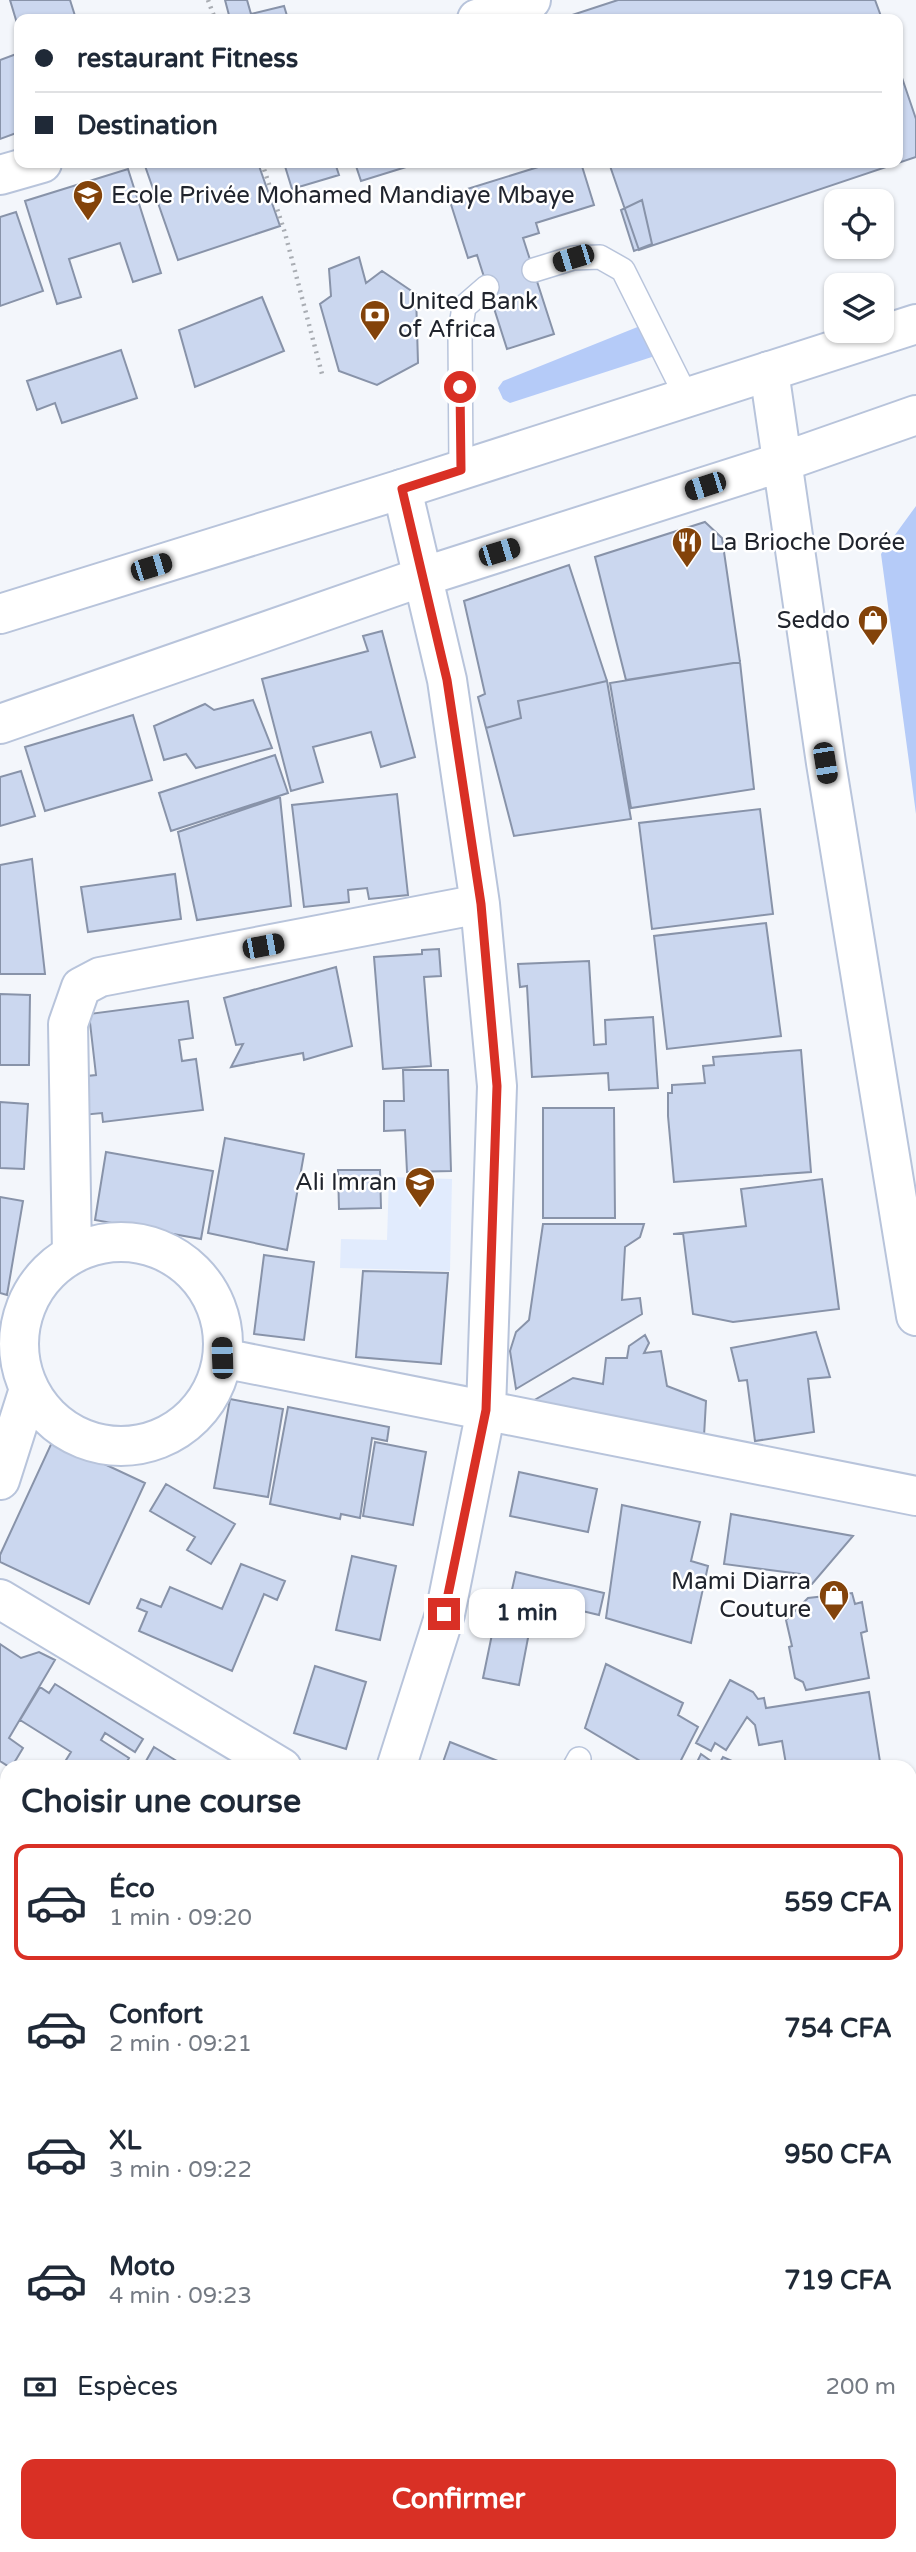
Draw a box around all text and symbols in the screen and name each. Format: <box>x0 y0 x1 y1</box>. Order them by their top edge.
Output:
text: restaurant Fitness <box>77 43 298 74</box>
text: Destination <box>77 110 218 141</box>
school or university icon: Ecole Privée Mohamed Mandiaye Mbaye <box>71 178 105 222</box>
place label: Ecole Privée Mohamed Mandiaye Mbaye <box>111 181 575 210</box>
map controls <box>824 189 894 343</box>
button: locate <box>824 189 894 259</box>
car <box>550 242 597 274</box>
button: layers <box>824 273 894 343</box>
place label: United Bank of Africa <box>398 287 538 344</box>
bank icon: United Bank of Africa <box>358 298 392 342</box>
route start <box>444 371 476 403</box>
car <box>682 470 729 502</box>
restaurant icon: La Brioche Dorée <box>670 525 704 569</box>
place label: La Brioche Dorée <box>710 528 905 557</box>
car <box>476 536 523 568</box>
car <box>128 551 175 583</box>
shop icon: Seddo <box>856 603 890 647</box>
place label: Seddo <box>777 606 850 635</box>
car <box>812 741 839 785</box>
car <box>241 932 286 960</box>
school or university icon: Ali Imran <box>403 1165 437 1209</box>
place label: Ali Imran <box>295 1168 397 1197</box>
car <box>211 1337 234 1379</box>
place label: Mami Diarra Couture <box>671 1567 811 1624</box>
shop icon: Mami Diarra Couture <box>817 1578 851 1622</box>
callout: 1 min <box>468 1590 584 1638</box>
route end <box>428 1598 460 1630</box>
text: 1 min <box>496 1599 558 1627</box>
text: Choisir une course <box>21 1783 301 1821</box>
icon: car <box>25 1871 88 1934</box>
text: Éco <box>109 1873 155 1904</box>
text: 559 CFA <box>784 1887 892 1918</box>
text: 1 min · 09:20 <box>109 1904 252 1932</box>
icon: car <box>25 1997 88 2060</box>
text: Confort <box>109 1999 203 2030</box>
text: 754 CFA <box>784 2013 892 2044</box>
text: 2 min · 09:21 <box>109 2030 252 2058</box>
icon: car <box>25 2123 88 2186</box>
text: XL <box>109 2125 141 2156</box>
text: 950 CFA <box>784 2139 892 2170</box>
text: 3 min · 09:22 <box>109 2156 252 2184</box>
icon: car <box>25 2249 88 2312</box>
text: Moto <box>109 2251 175 2282</box>
text: 719 CFA <box>784 2265 892 2296</box>
text: 4 min · 09:23 <box>109 2282 252 2310</box>
icon: cash <box>21 2368 59 2406</box>
text: Espèces <box>77 2371 178 2402</box>
text: 200 m <box>826 2373 896 2401</box>
button: Confirmer <box>21 2459 896 2539</box>

